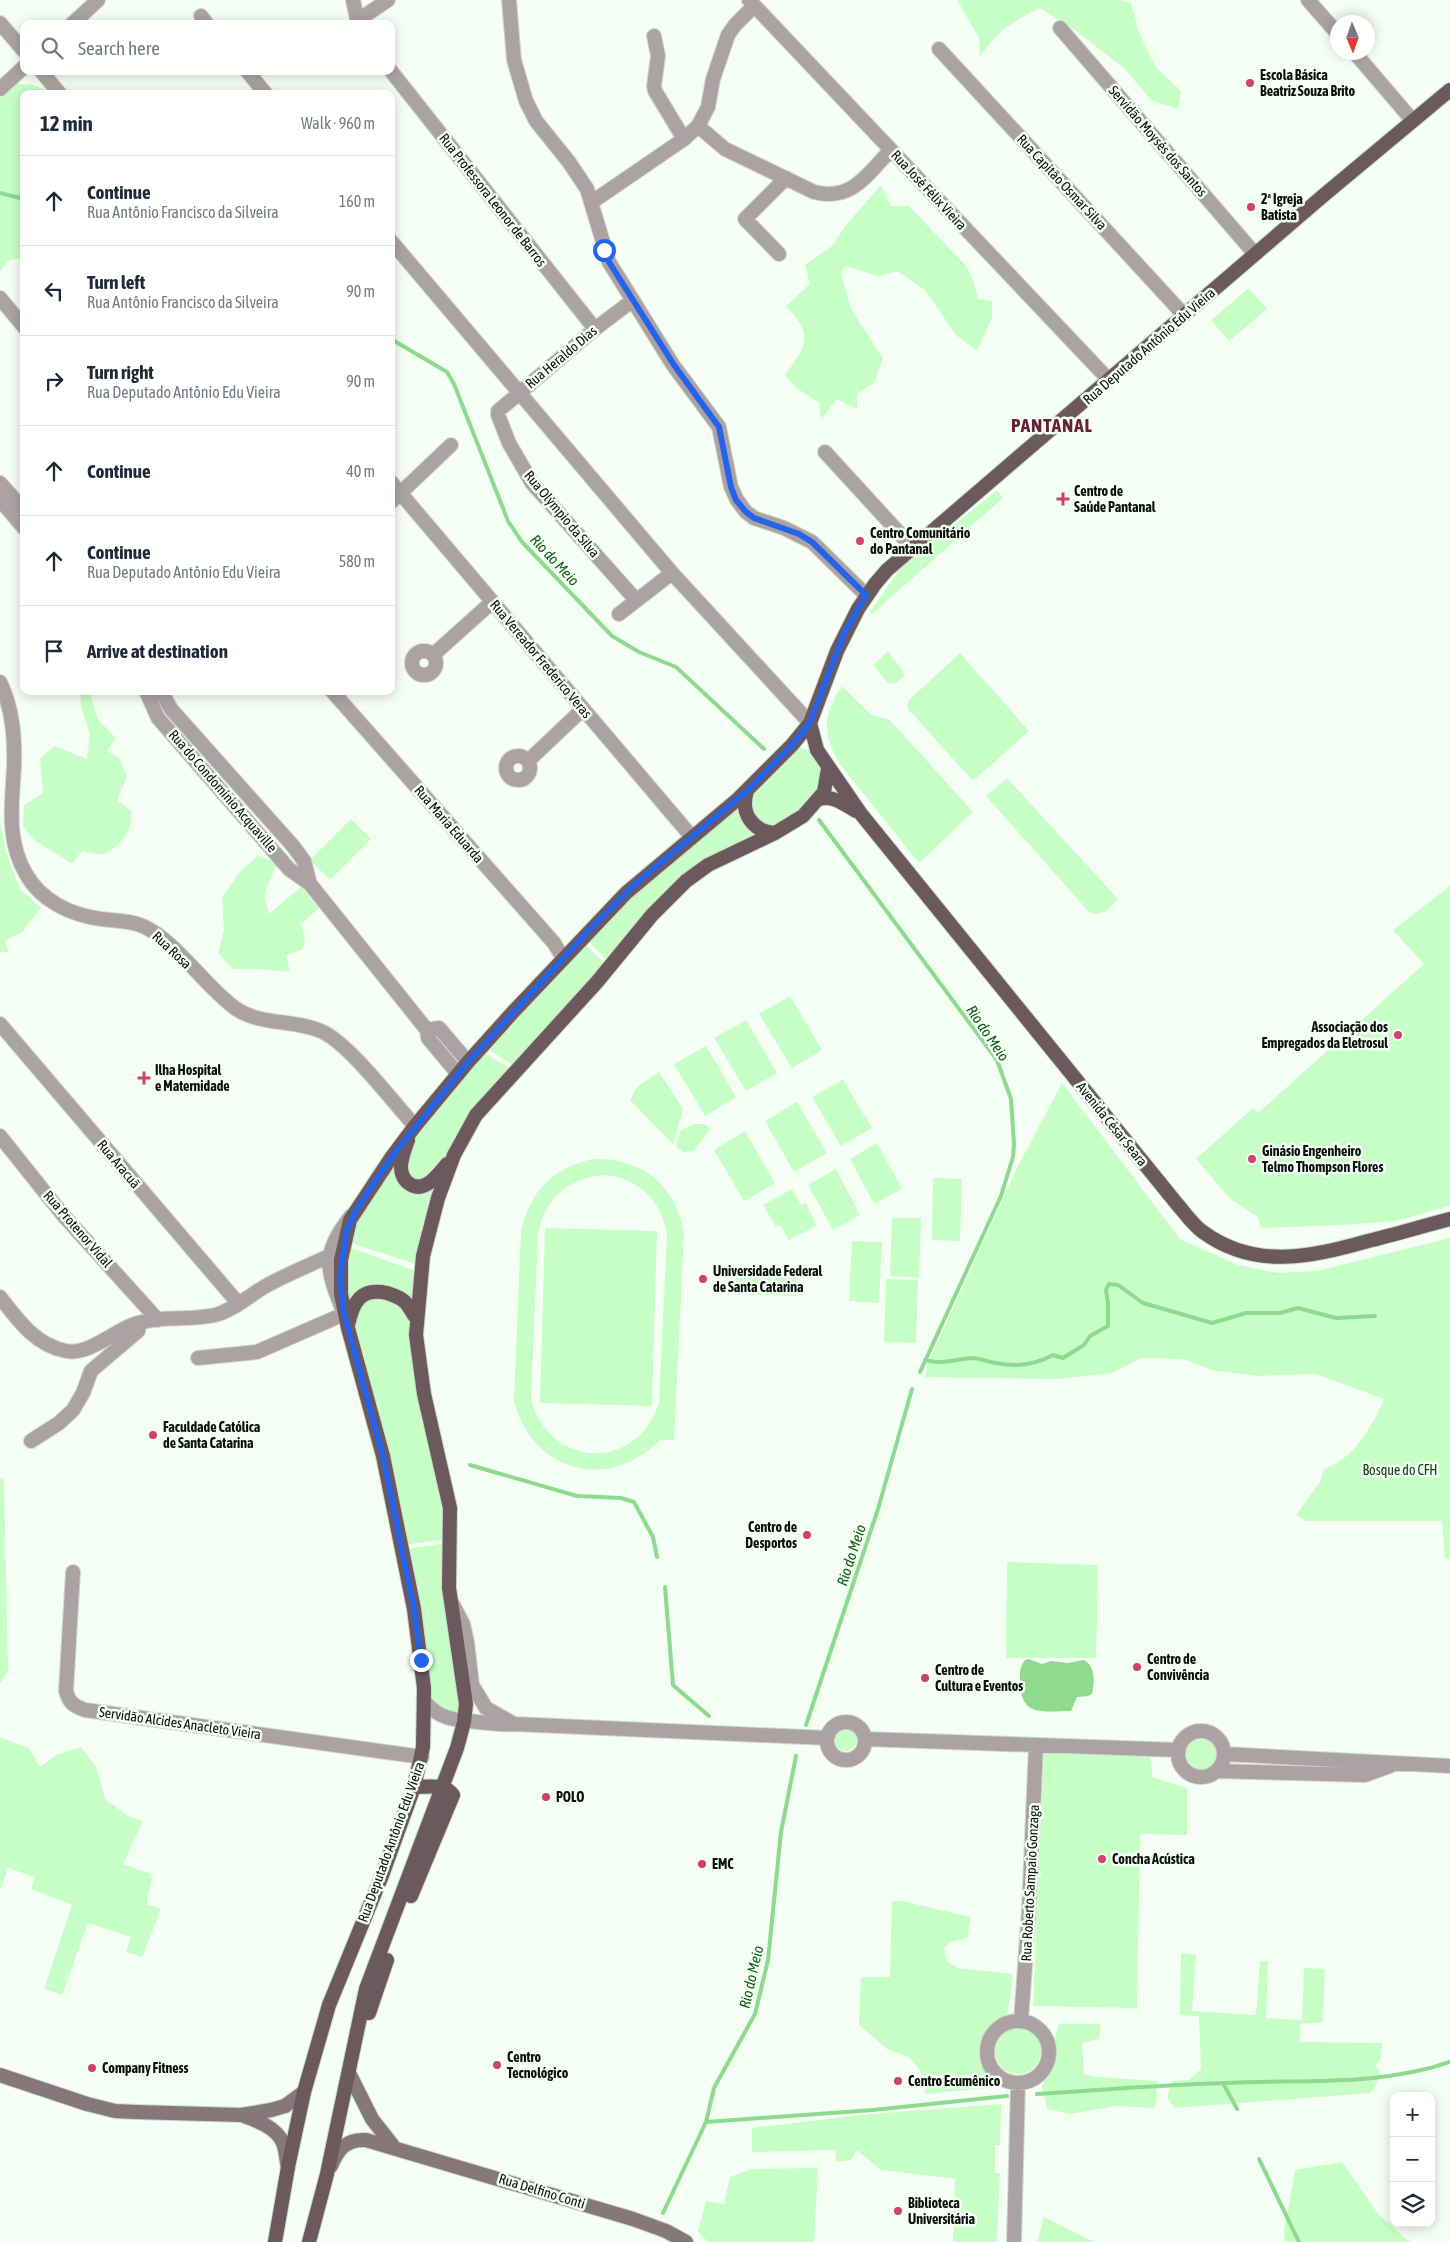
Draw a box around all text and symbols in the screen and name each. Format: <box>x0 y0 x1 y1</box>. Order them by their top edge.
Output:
north arrow <box>1330 15 1375 60</box>
search box <box>20 20 395 75</box>
icon: search <box>38 34 66 62</box>
text: Search here <box>78 37 160 59</box>
place label: Escola Básica Beatriz Souza Brito <box>1260 67 1355 99</box>
marker: Escola Básica Beatriz Souza Brito <box>1244 77 1256 89</box>
street label: Servidão Moysés dos Santos <box>1106 82 1210 200</box>
text: 12 min <box>40 111 93 135</box>
text: Walk · 960 m <box>301 114 375 132</box>
street label: Rua Professora Leonor de Barros <box>436 130 550 270</box>
street label: Rua Capitão Osmar Silva <box>1014 131 1110 233</box>
street label: Rua José Félix Vieira <box>888 147 970 233</box>
text: Continue <box>87 181 151 203</box>
icon: ahead <box>40 187 68 215</box>
place label: 2ª Igreja Batista <box>1261 191 1303 223</box>
text: 160 m <box>339 192 375 210</box>
marker: 2ª Igreja Batista <box>1245 201 1257 213</box>
text: Rua Antônio Francisco da Silveira <box>87 203 279 221</box>
route start <box>593 239 616 262</box>
text: Turn left <box>87 271 145 293</box>
icon: left <box>40 277 68 305</box>
text: 90 m <box>346 282 375 300</box>
street label: Rua Deputado Antônio Edu Vieira <box>1080 284 1218 408</box>
text: Rua Antônio Francisco da Silveira <box>87 293 279 311</box>
street label: Rua Heraldo Dias <box>522 322 600 391</box>
text: Turn right <box>87 361 154 383</box>
icon: right <box>40 367 68 395</box>
text: 90 m <box>346 372 375 390</box>
text: Rua Deputado Antônio Edu Vieira <box>87 383 281 401</box>
district label: PANTANAL <box>1011 414 1093 436</box>
icon: ahead <box>40 457 68 485</box>
text: Continue <box>87 460 151 482</box>
text: 40 m <box>346 462 375 480</box>
street label: Rua Olýmpio da Silva <box>521 467 603 561</box>
place label: Centro de Saúde Pantanal <box>1074 483 1156 515</box>
marker: Centro de Saúde Pantanal <box>1056 492 1070 506</box>
place label: Centro Comunitário do Pantanal <box>870 525 971 557</box>
water label: Rio do Meio <box>527 531 583 589</box>
marker: Centro Comunitário do Pantanal <box>854 535 866 547</box>
text: Continue <box>87 541 151 563</box>
icon: ahead <box>40 547 68 575</box>
text: 580 m <box>339 552 375 570</box>
text: Rua Deputado Antônio Edu Vieira <box>87 563 281 581</box>
street label: Rua Vereador Frederico Veras <box>487 597 595 721</box>
icon: arrive <box>40 637 68 665</box>
text: Arrive at destination <box>87 640 228 662</box>
street label: Rua do Condomínio Acquaville <box>166 727 280 855</box>
street label: Rua Maria Eduarda <box>411 782 487 866</box>
street label: Rua Rosa <box>149 928 195 972</box>
water label: Rio do Meio <box>963 1002 1013 1064</box>
place label: Associação dos Empregados da Eletrosul <box>1261 1019 1388 1051</box>
marker: Associação dos Empregados da Eletrosul <box>1392 1029 1404 1041</box>
place label: Ilha Hospital e Maternidade <box>155 1062 230 1094</box>
marker: Ilha Hospital e Maternidade <box>137 1071 151 1085</box>
street label: Avenida César Seara <box>1073 1079 1151 1169</box>
street label: Rua Aracuã <box>94 1137 144 1191</box>
place label: Ginásio Engenheiro Telmo Thompson Flores <box>1262 1143 1383 1175</box>
marker: Ginásio Engenheiro Telmo Thompson Flores <box>1246 1153 1258 1165</box>
street label: Rua Protenor Vidal <box>40 1187 116 1271</box>
place label: Universidade Federal de Santa Catarina <box>713 1263 823 1295</box>
marker: Universidade Federal de Santa Catarina <box>697 1273 709 1285</box>
place label: Faculdade Católica de Santa Catarina <box>163 1419 261 1451</box>
marker: Faculdade Católica de Santa Catarina <box>147 1429 159 1441</box>
park label: Bosque do CFH <box>1362 1462 1438 1478</box>
place label: Centro de Desportos <box>745 1519 797 1551</box>
water label: Rio do Meio <box>833 1522 869 1588</box>
marker: Centro de Desportos <box>801 1529 813 1541</box>
route end <box>410 1649 433 1672</box>
place label: Centro de Convivência <box>1147 1651 1210 1683</box>
marker: Centro de Convivência <box>1131 1661 1143 1673</box>
place label: Centro de Cultura e Eventos <box>935 1662 1023 1694</box>
marker: Centro de Cultura e Eventos <box>919 1672 931 1684</box>
street label: Servidão Alcides Anacleto Vieira <box>98 1704 262 1742</box>
street label: Rua Deputado Antônio Edu Vieira <box>355 1760 427 1924</box>
place label: POLO <box>556 1789 584 1805</box>
marker: POLO <box>540 1791 552 1803</box>
street label: Rua Roberto Sampaio Gonzaga <box>1018 1804 1042 1962</box>
place label: Concha Acústica <box>1112 1851 1195 1867</box>
marker: Concha Acústica <box>1096 1853 1108 1865</box>
place label: EMC <box>712 1856 734 1872</box>
marker: EMC <box>696 1858 708 1870</box>
water label: Rio do Meio <box>736 1944 766 2010</box>
place label: Centro Tecnológico <box>507 2049 569 2081</box>
marker: Centro Tecnológico <box>491 2059 503 2071</box>
place label: Company Fitness <box>102 2060 189 2076</box>
marker: Company Fitness <box>86 2062 98 2074</box>
place label: Centro Ecumênico <box>908 2073 1001 2089</box>
marker: Centro Ecumênico <box>892 2075 904 2087</box>
map controls <box>1390 2092 1435 2227</box>
button: + <box>1390 2092 1435 2137</box>
button: − <box>1390 2137 1435 2182</box>
street label: Rua Delfino Conti <box>497 2170 587 2212</box>
button: layers <box>1390 2182 1435 2227</box>
place label: Biblioteca Universitária <box>908 2195 975 2227</box>
marker: Biblioteca Universitária <box>892 2205 904 2217</box>

